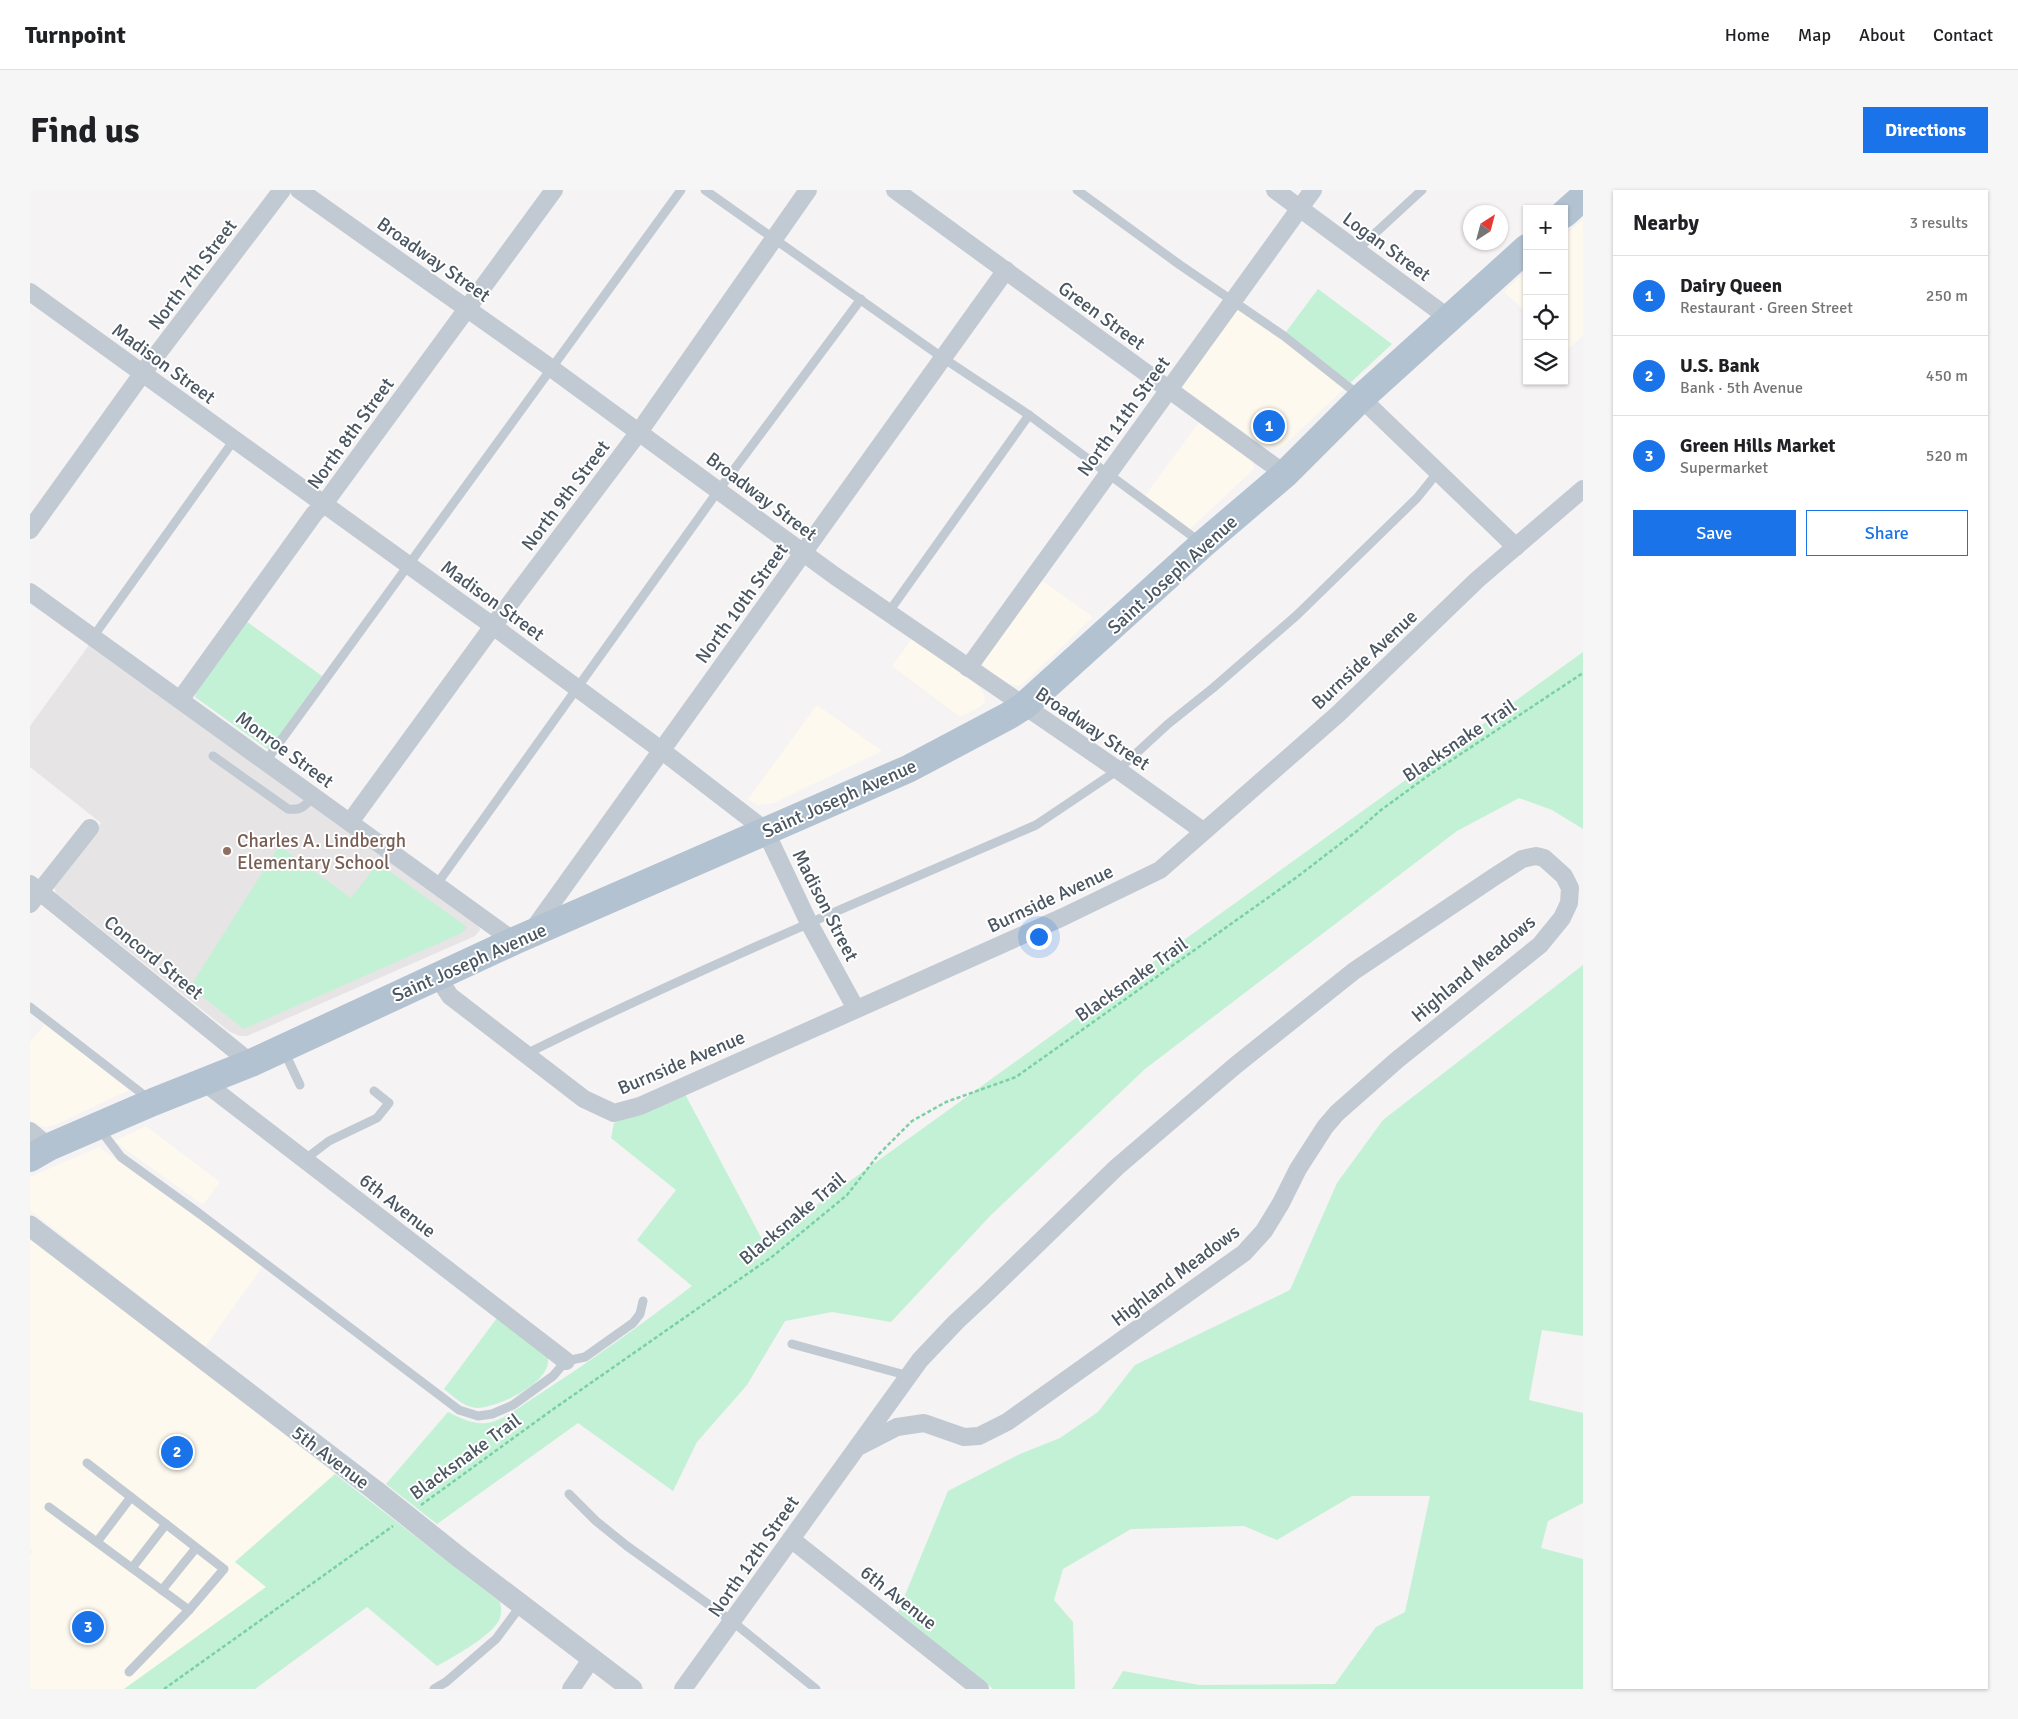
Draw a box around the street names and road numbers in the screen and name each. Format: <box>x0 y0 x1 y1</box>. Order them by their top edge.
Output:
street label: Logan Street <box>1338 207 1435 287</box>
street label: Broadway Street <box>372 212 495 308</box>
street label: North 7th Street <box>143 214 242 335</box>
street label: Green Street <box>1053 276 1150 356</box>
street label: Madison Street <box>107 318 220 410</box>
street label: North 11th Street <box>1072 352 1176 481</box>
street label: North 8th Street <box>302 373 400 494</box>
street label: North 9th Street <box>516 435 615 556</box>
street label: Broadway Street <box>701 447 822 547</box>
street label: Saint Joseph Avenue <box>1103 510 1243 639</box>
street label: North 10th Street <box>690 539 794 668</box>
street label: Madison Street <box>436 555 549 647</box>
street label: Burnside Avenue <box>1307 605 1423 715</box>
street label: Broadway Street <box>1031 682 1155 776</box>
street label: Blacksnake Trail <box>1398 694 1521 788</box>
street label: Monroe Street <box>231 706 338 794</box>
street label: Saint Joseph Avenue <box>758 754 920 844</box>
street label: Madison Street <box>787 846 864 966</box>
street label: Burnside Avenue <box>984 859 1117 939</box>
street label: Concord Street <box>99 910 208 1005</box>
street label: Highland Meadows <box>1407 910 1541 1028</box>
street label: Saint Joseph Avenue <box>388 918 550 1008</box>
street label: Blacksnake Trail <box>1071 932 1193 1028</box>
street label: Burnside Avenue <box>614 1025 749 1101</box>
street label: Blacksnake Trail <box>734 1167 851 1270</box>
street label: 6th Avenue <box>354 1168 441 1243</box>
street label: Highland Meadows <box>1107 1220 1244 1332</box>
street label: Blacksnake Trail <box>405 1408 526 1505</box>
street label: 5th Avenue <box>287 1421 374 1495</box>
street label: North 12th Street <box>703 1491 805 1622</box>
street label: 6th Avenue <box>855 1560 942 1635</box>

